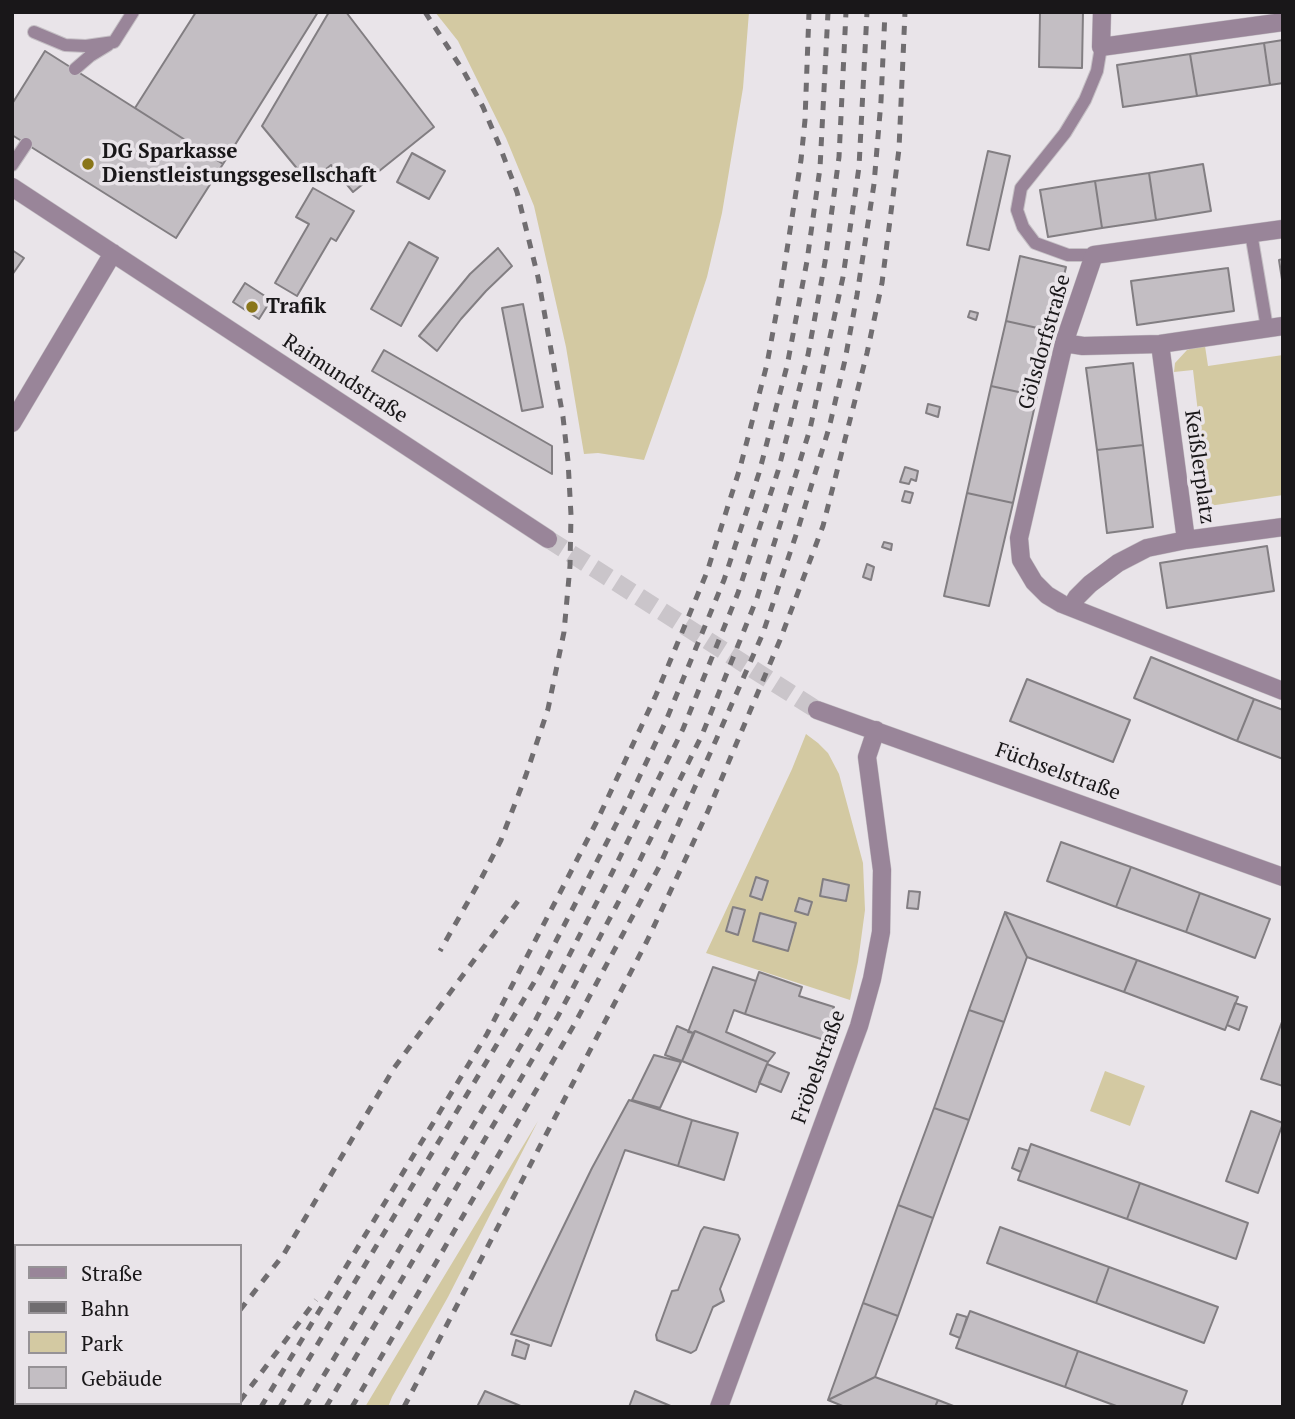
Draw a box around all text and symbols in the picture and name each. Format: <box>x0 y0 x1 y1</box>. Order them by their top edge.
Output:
place label: DG Sparkasse Dienstleistungsgesellschaft <box>102 139 377 189</box>
marker: DG Sparkasse Dienstleistungsgesellschaft <box>80 156 96 172</box>
street label: Gölsdorfstraße <box>1014 271 1076 413</box>
place label: Trafik <box>266 294 326 320</box>
marker: Trafik <box>244 299 260 315</box>
street label: Raimundstraße <box>278 329 412 429</box>
street label: Keißlerplatz <box>1179 408 1219 526</box>
street label: Füchselstraße <box>992 738 1124 806</box>
street label: Fröbelstraße <box>787 1007 851 1127</box>
legend <box>14 1244 242 1405</box>
text: Straße <box>81 1259 143 1287</box>
text: Bahn <box>81 1294 129 1322</box>
text: Park <box>81 1329 123 1357</box>
text: Gebäude <box>81 1364 162 1392</box>

